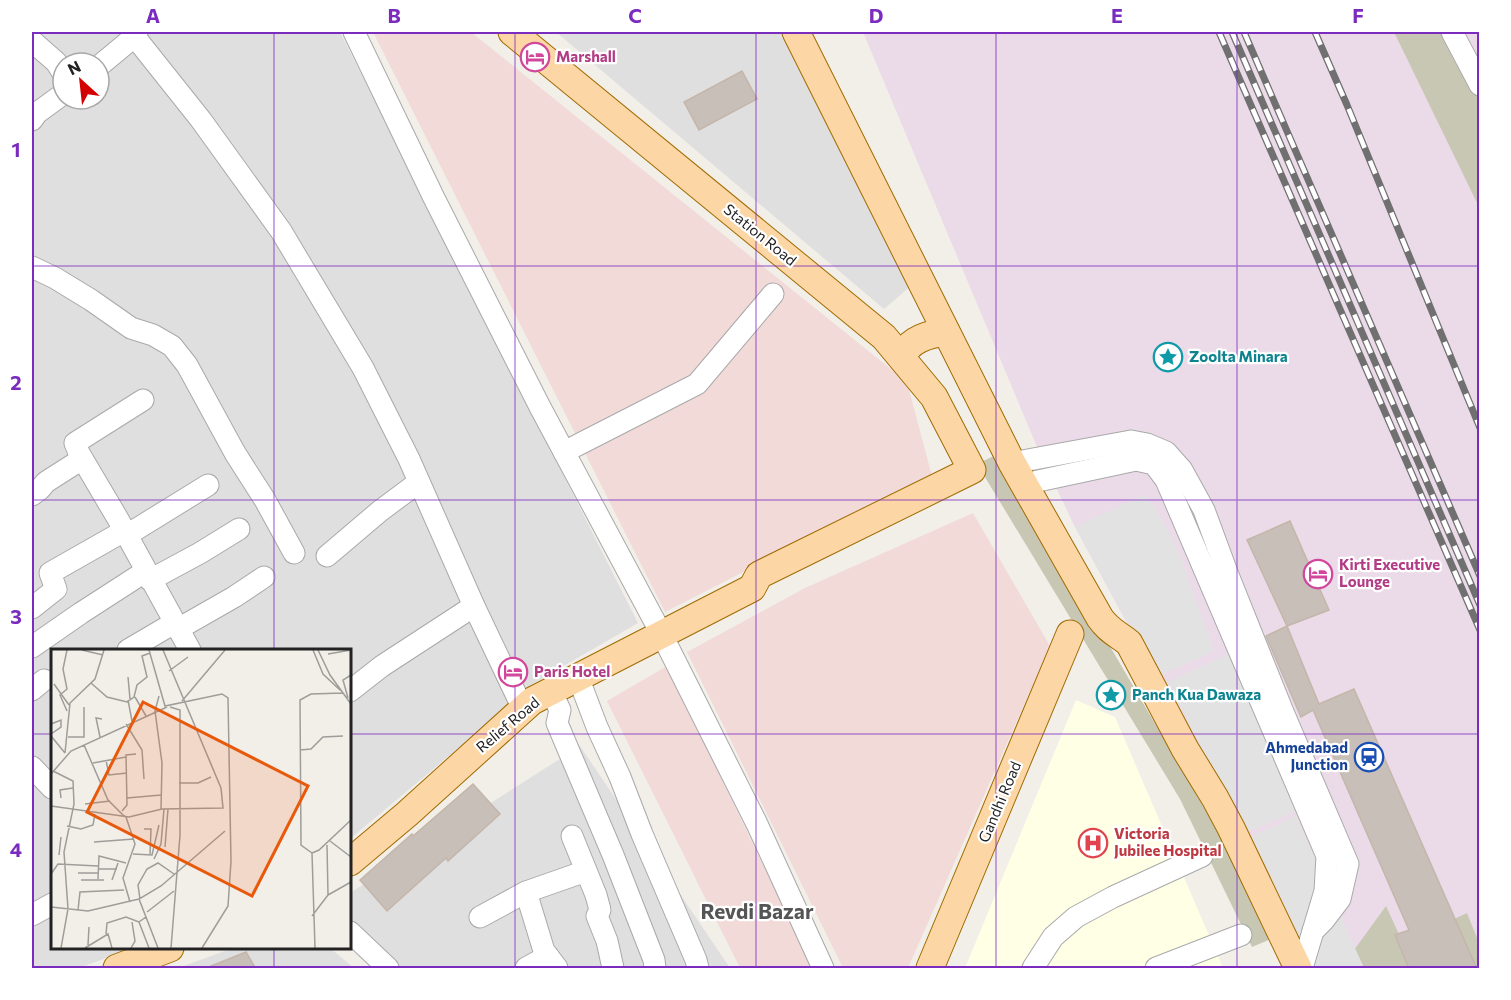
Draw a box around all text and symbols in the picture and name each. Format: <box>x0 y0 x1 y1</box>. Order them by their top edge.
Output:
text: A <box>146 3 160 27</box>
text: B <box>387 3 401 27</box>
text: C <box>628 3 642 27</box>
text: D <box>869 3 883 27</box>
text: E <box>1111 3 1123 27</box>
text: F <box>1352 3 1364 27</box>
hotel icon: Marshall <box>519 41 551 73</box>
place label: Marshall <box>556 47 616 65</box>
north arrow <box>51 51 111 111</box>
text: N <box>64 56 84 78</box>
text: 1 <box>11 137 21 161</box>
street label: Station Road <box>721 200 801 269</box>
place icon: Zoolta Minara <box>1152 341 1184 373</box>
place label: Zoolta Minara <box>1189 347 1288 365</box>
text: 2 <box>10 370 22 394</box>
place label: Kirti Executive Lounge <box>1339 555 1440 590</box>
hotel icon: Kirti Executive Lounge <box>1302 558 1334 590</box>
text: 3 <box>10 604 22 628</box>
inset map <box>51 649 351 949</box>
hotel icon: Paris Hotel <box>497 656 529 688</box>
place label: Paris Hotel <box>534 662 610 680</box>
place icon: Panch Kua Dawaza <box>1095 679 1127 711</box>
place label: Panch Kua Dawaza <box>1132 685 1261 703</box>
street label: Relief Road <box>472 693 543 756</box>
place label: Ahmedabad Junction <box>1265 738 1348 773</box>
station icon: Ahmedabad Junction <box>1353 741 1385 773</box>
street label: Gandhi Road <box>974 758 1024 845</box>
place label: Victoria Jubilee Hospital <box>1114 824 1222 859</box>
hospital icon: Victoria Jubilee Hospital <box>1077 827 1109 859</box>
text: 4 <box>10 837 22 861</box>
district label: Revdi Bazar <box>700 898 814 923</box>

